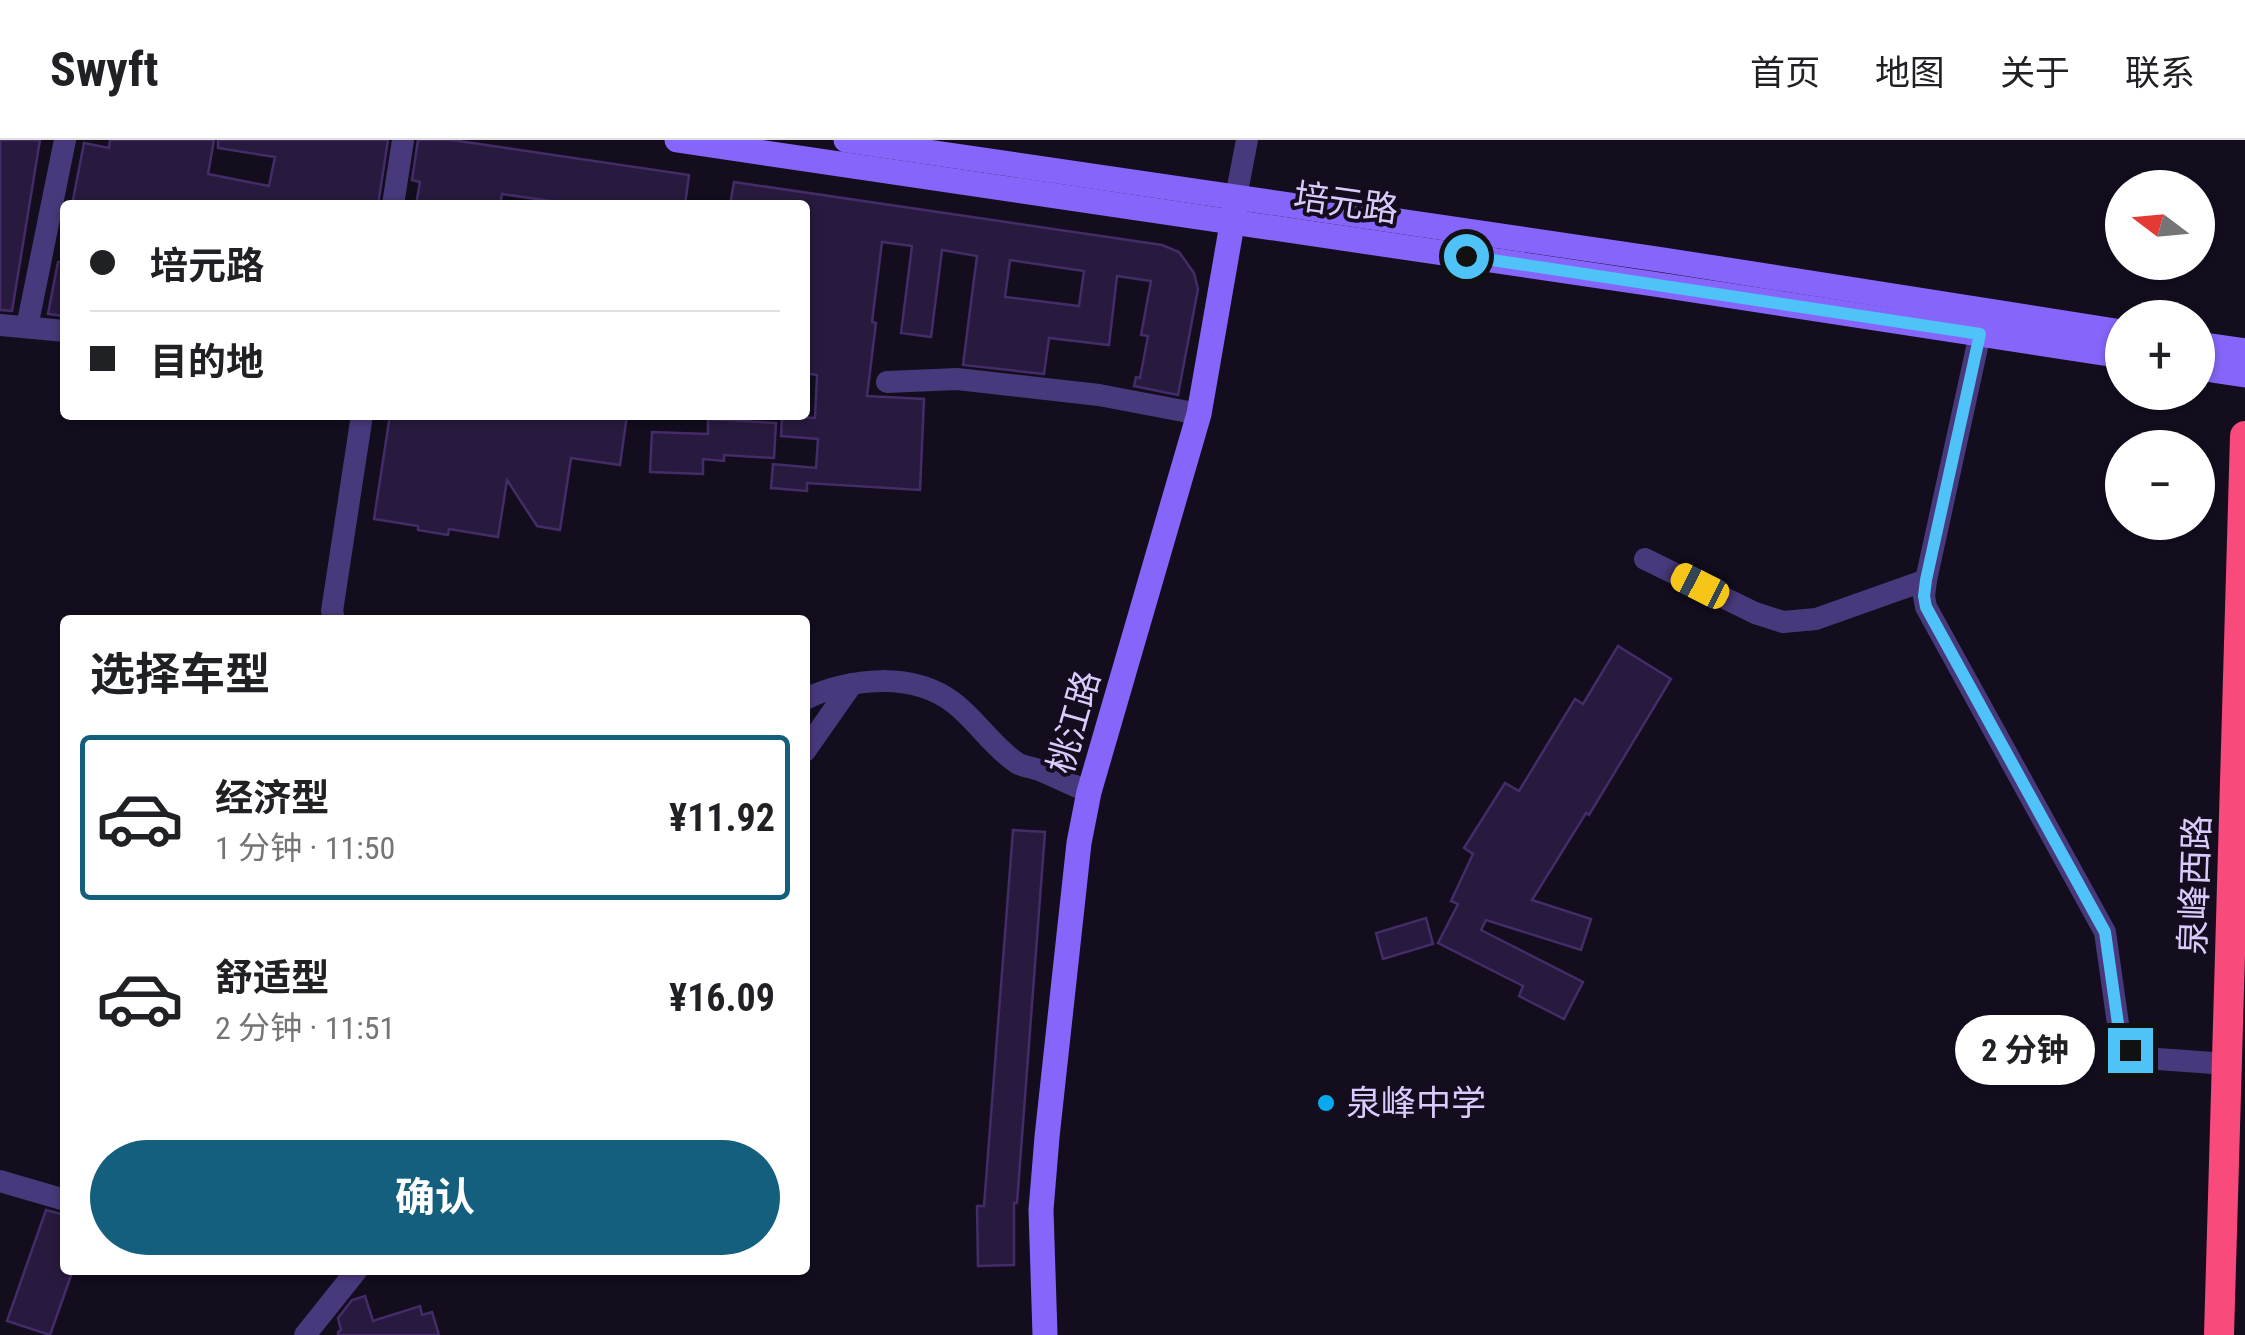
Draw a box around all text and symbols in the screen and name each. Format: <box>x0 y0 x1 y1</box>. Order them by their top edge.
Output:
text: Swyft <box>50 41 158 98</box>
text: 首页 <box>1750 53 1820 94</box>
text: 地图 <box>1875 53 1945 94</box>
text: 关于 <box>2000 53 2070 94</box>
text: 联系 <box>2125 53 2195 94</box>
north arrow <box>2105 170 2215 280</box>
map controls <box>2105 170 2215 540</box>
street label: 培元路 <box>1291 176 1401 231</box>
route start <box>1444 234 1489 279</box>
text: 培元路 <box>150 244 264 288</box>
button: + <box>2105 300 2215 410</box>
text: 目的地 <box>150 340 264 384</box>
button: − <box>2105 430 2215 540</box>
car <box>1666 559 1734 613</box>
text: 选择车型 <box>90 648 270 701</box>
street label: 桃江路 <box>1040 666 1109 778</box>
icon: car <box>95 773 185 863</box>
text: 经济型 <box>215 776 329 820</box>
text: ¥11.92 <box>669 796 775 840</box>
street label: 泉峰西路 <box>2173 814 2218 956</box>
text: 1 分钟 · 11:50 <box>215 829 395 867</box>
icon: car <box>95 953 185 1043</box>
text: 舒适型 <box>215 956 329 1000</box>
text: ¥16.09 <box>669 976 775 1020</box>
text: 2 分钟 · 11:51 <box>215 1009 395 1047</box>
callout: 2 分钟 <box>1955 1015 2095 1085</box>
route end <box>2108 1028 2153 1073</box>
text: 2 分钟 <box>1981 1031 2069 1069</box>
place label: 泉峰中学 <box>1346 1083 1486 1124</box>
marker: 泉峰中学 <box>1315 1092 1337 1114</box>
button: 确认 <box>90 1140 780 1255</box>

